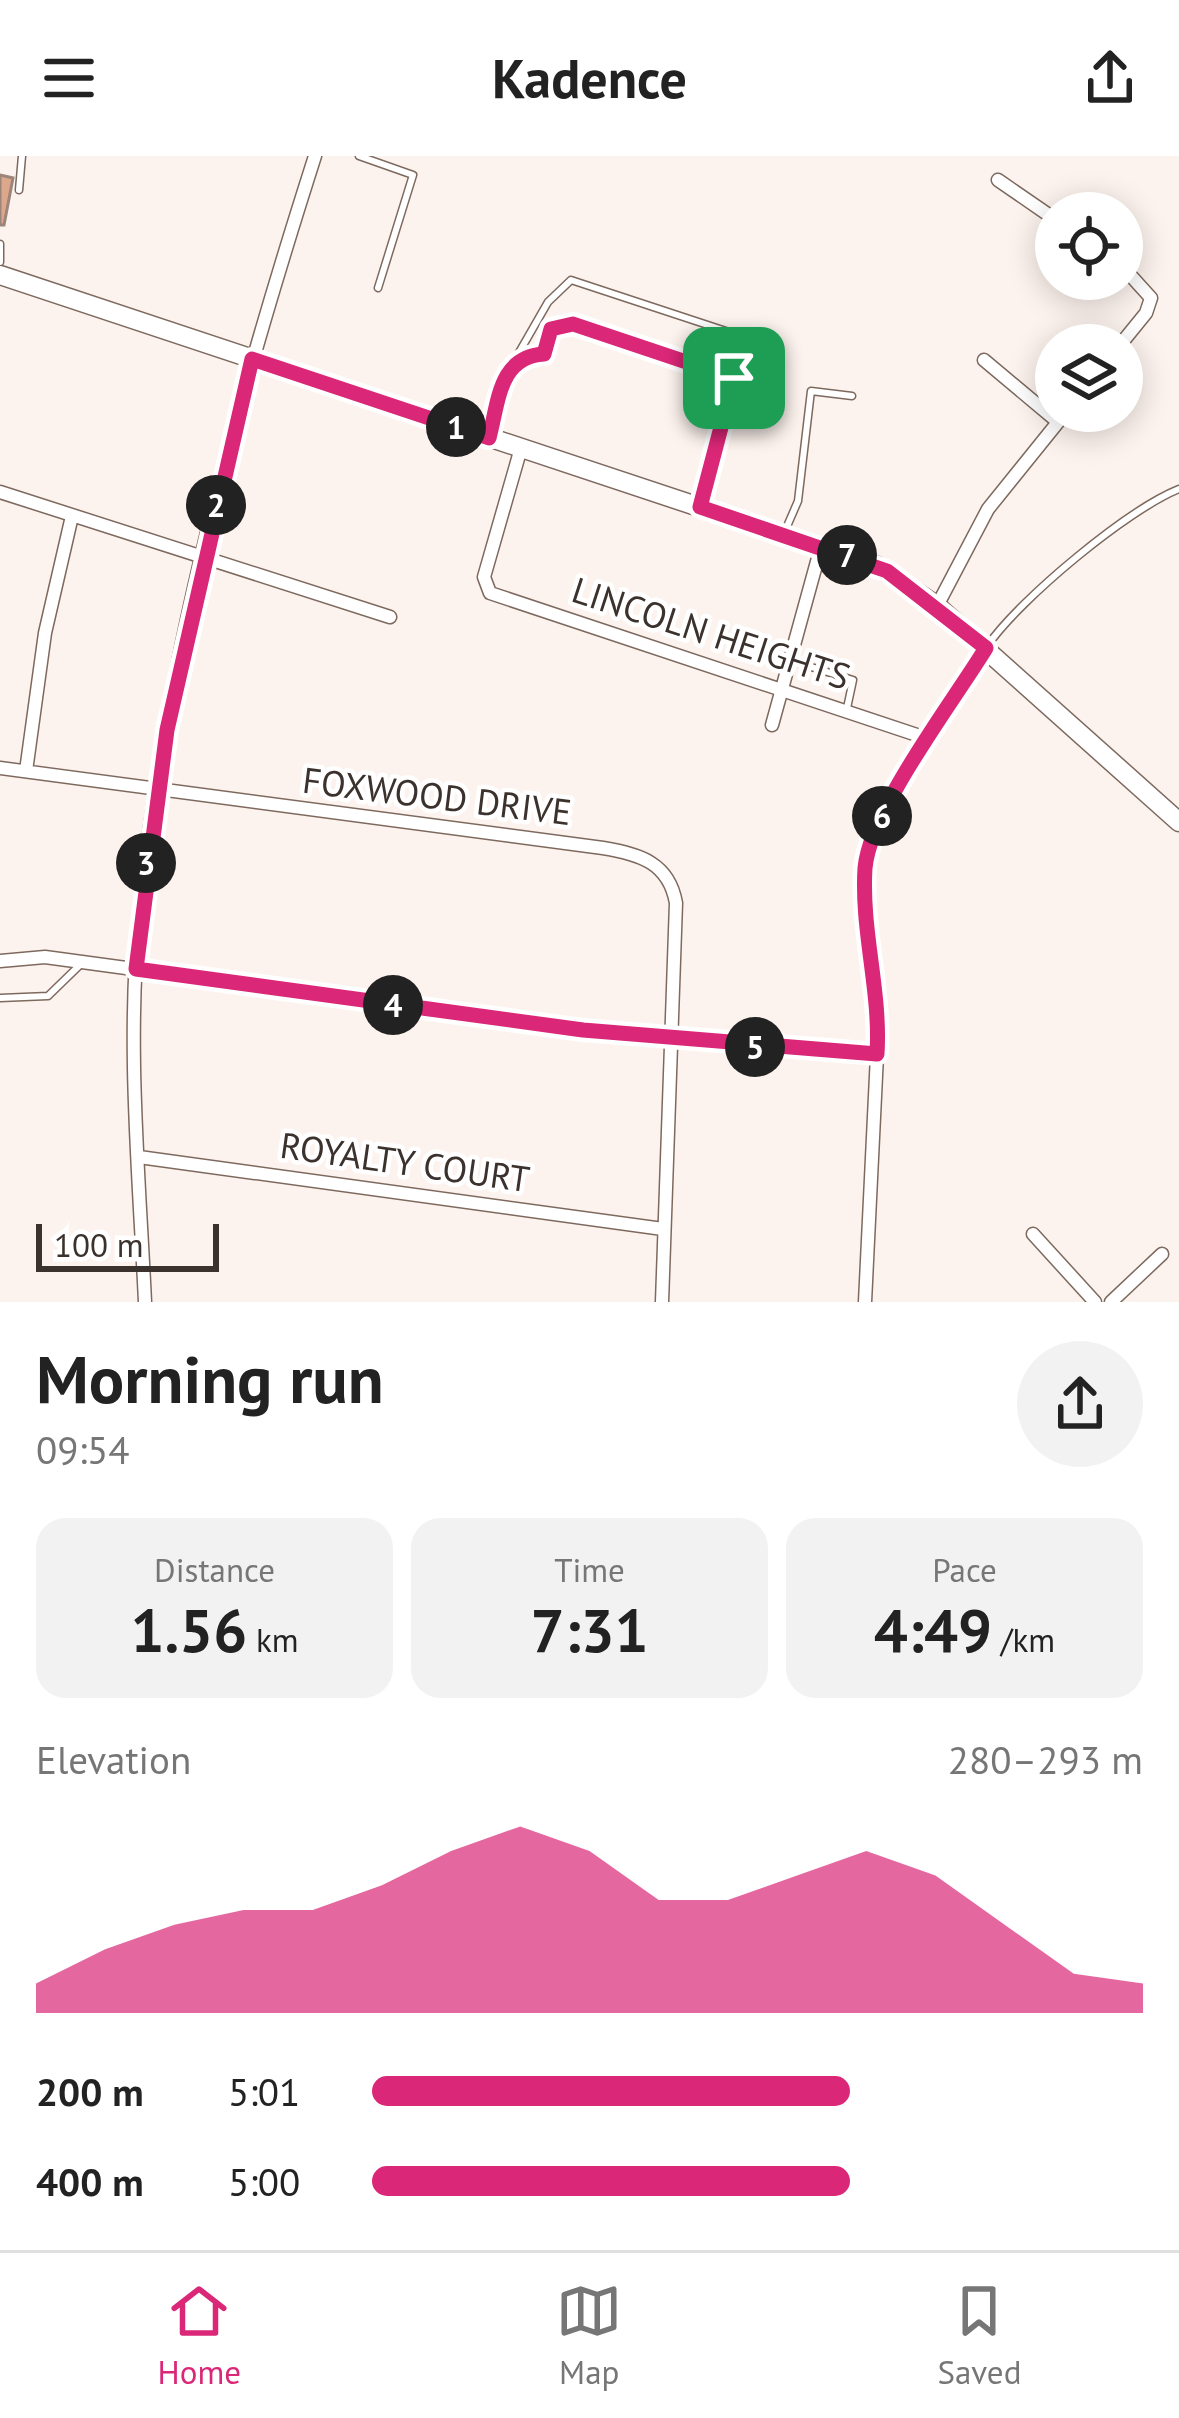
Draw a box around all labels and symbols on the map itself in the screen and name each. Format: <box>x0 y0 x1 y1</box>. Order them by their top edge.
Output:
pin <box>683 327 785 429</box>
pin: 1 <box>426 397 486 457</box>
pin: 2 <box>186 475 246 535</box>
pin: 7 <box>817 525 877 585</box>
street label: LINCOLN HEIGHTS <box>566 565 856 700</box>
street label: FOXWOOD DRIVE <box>300 756 574 835</box>
pin: 6 <box>852 786 912 846</box>
pin: 3 <box>116 833 176 893</box>
pin: 4 <box>363 975 423 1035</box>
pin: 5 <box>725 1017 785 1077</box>
street label: ROYALTY COURT <box>277 1121 533 1202</box>
scale bar <box>36 1218 219 1271</box>

